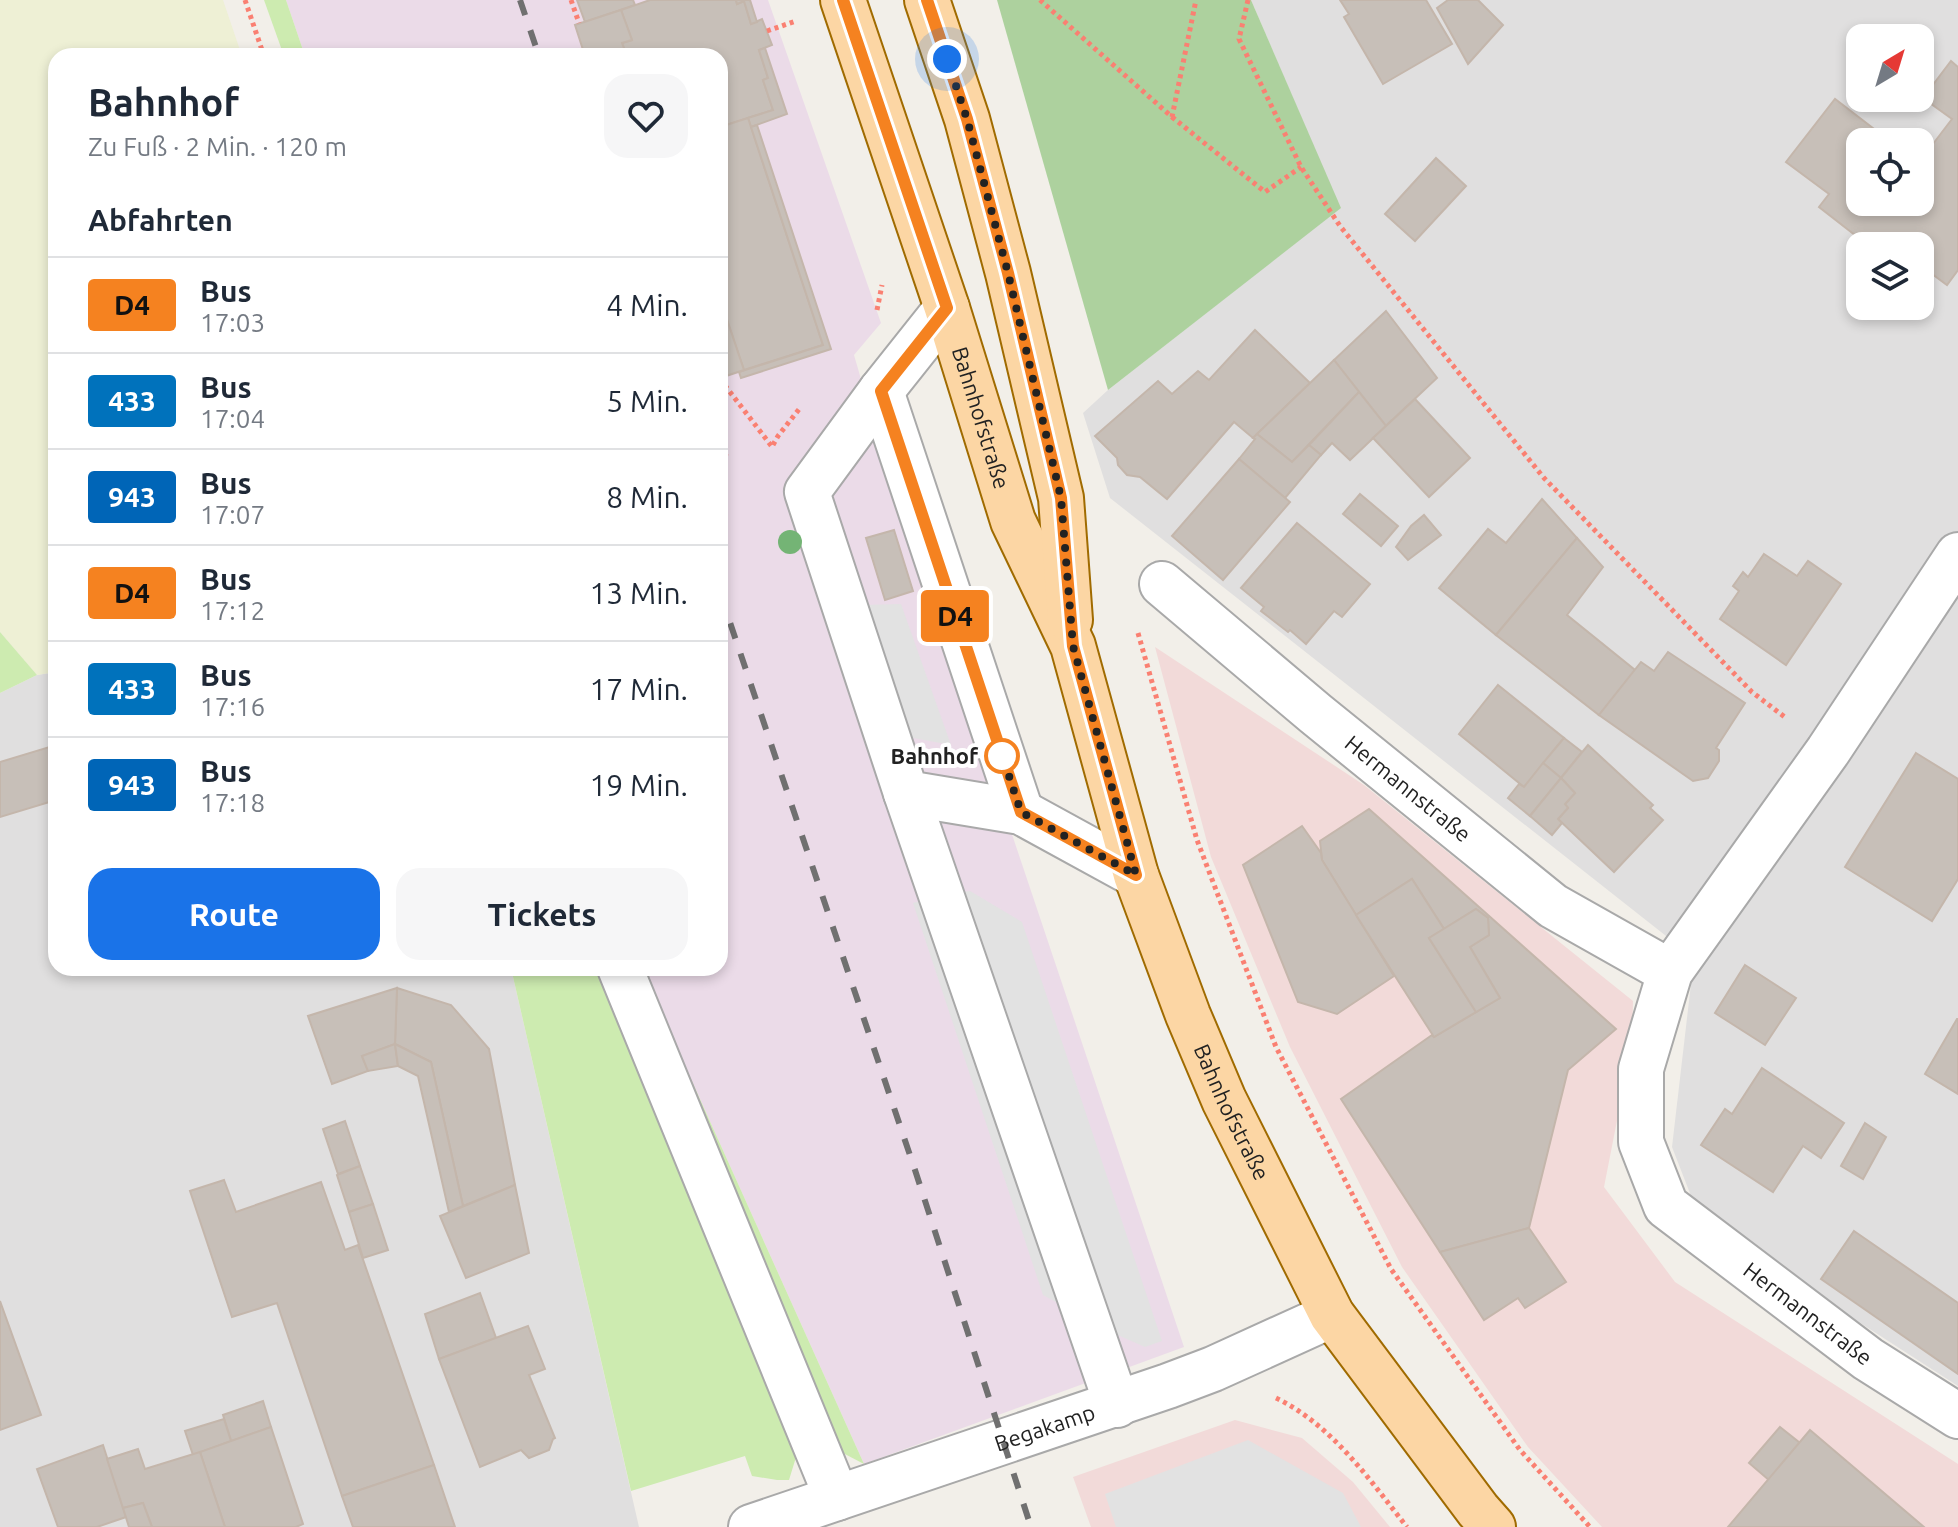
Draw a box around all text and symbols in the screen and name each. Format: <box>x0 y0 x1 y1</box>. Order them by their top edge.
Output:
north arrow <box>1846 24 1934 112</box>
map controls <box>1846 24 1934 320</box>
your location <box>927 39 967 79</box>
button: heart <box>604 74 688 158</box>
text: Bahnhof <box>88 81 239 123</box>
button: locate <box>1846 128 1934 216</box>
text: Zu Fuß · 2 Min. · 120 m <box>88 132 347 161</box>
text: Abfahrten <box>88 203 233 237</box>
button: layers <box>1846 232 1934 320</box>
text: Bus <box>200 274 252 308</box>
text: 4 Min. <box>606 288 688 322</box>
text: D4 <box>114 289 150 320</box>
text: 17:03 <box>200 308 265 337</box>
street label: Bahnhofstraße <box>948 343 1015 492</box>
text: Bus <box>200 370 252 404</box>
text: 5 Min. <box>606 384 688 418</box>
text: 433 <box>108 385 156 416</box>
text: 17:04 <box>200 404 265 433</box>
text: Bus <box>200 466 252 500</box>
text: 8 Min. <box>606 480 688 514</box>
text: 943 <box>108 481 156 512</box>
text: 17:07 <box>200 500 265 529</box>
text: Bus <box>200 562 252 596</box>
text: 13 Min. <box>589 576 688 610</box>
text: D4 <box>114 577 150 608</box>
line badge: D4 <box>919 590 991 642</box>
text: 17:12 <box>200 596 265 625</box>
text: D4 <box>937 600 973 631</box>
text: Bus <box>200 658 252 692</box>
text: 17 Min. <box>589 672 688 706</box>
text: 433 <box>108 673 156 704</box>
text: 17:16 <box>200 692 265 721</box>
street label: Hermannstraße <box>1340 730 1476 847</box>
marker: Bahnhof <box>985 739 1019 773</box>
place label: Bahnhof <box>891 743 979 768</box>
text: Bus <box>200 754 252 788</box>
text: 19 Min. <box>589 768 688 802</box>
text: 943 <box>108 769 156 800</box>
text: 17:18 <box>200 788 265 817</box>
button: Route <box>88 868 380 960</box>
button: Tickets <box>396 868 688 960</box>
street label: Bahnhofstraße <box>1190 1040 1275 1184</box>
street label: Hermannstraße <box>1739 1257 1877 1370</box>
street label: Begakamp <box>991 1399 1098 1456</box>

